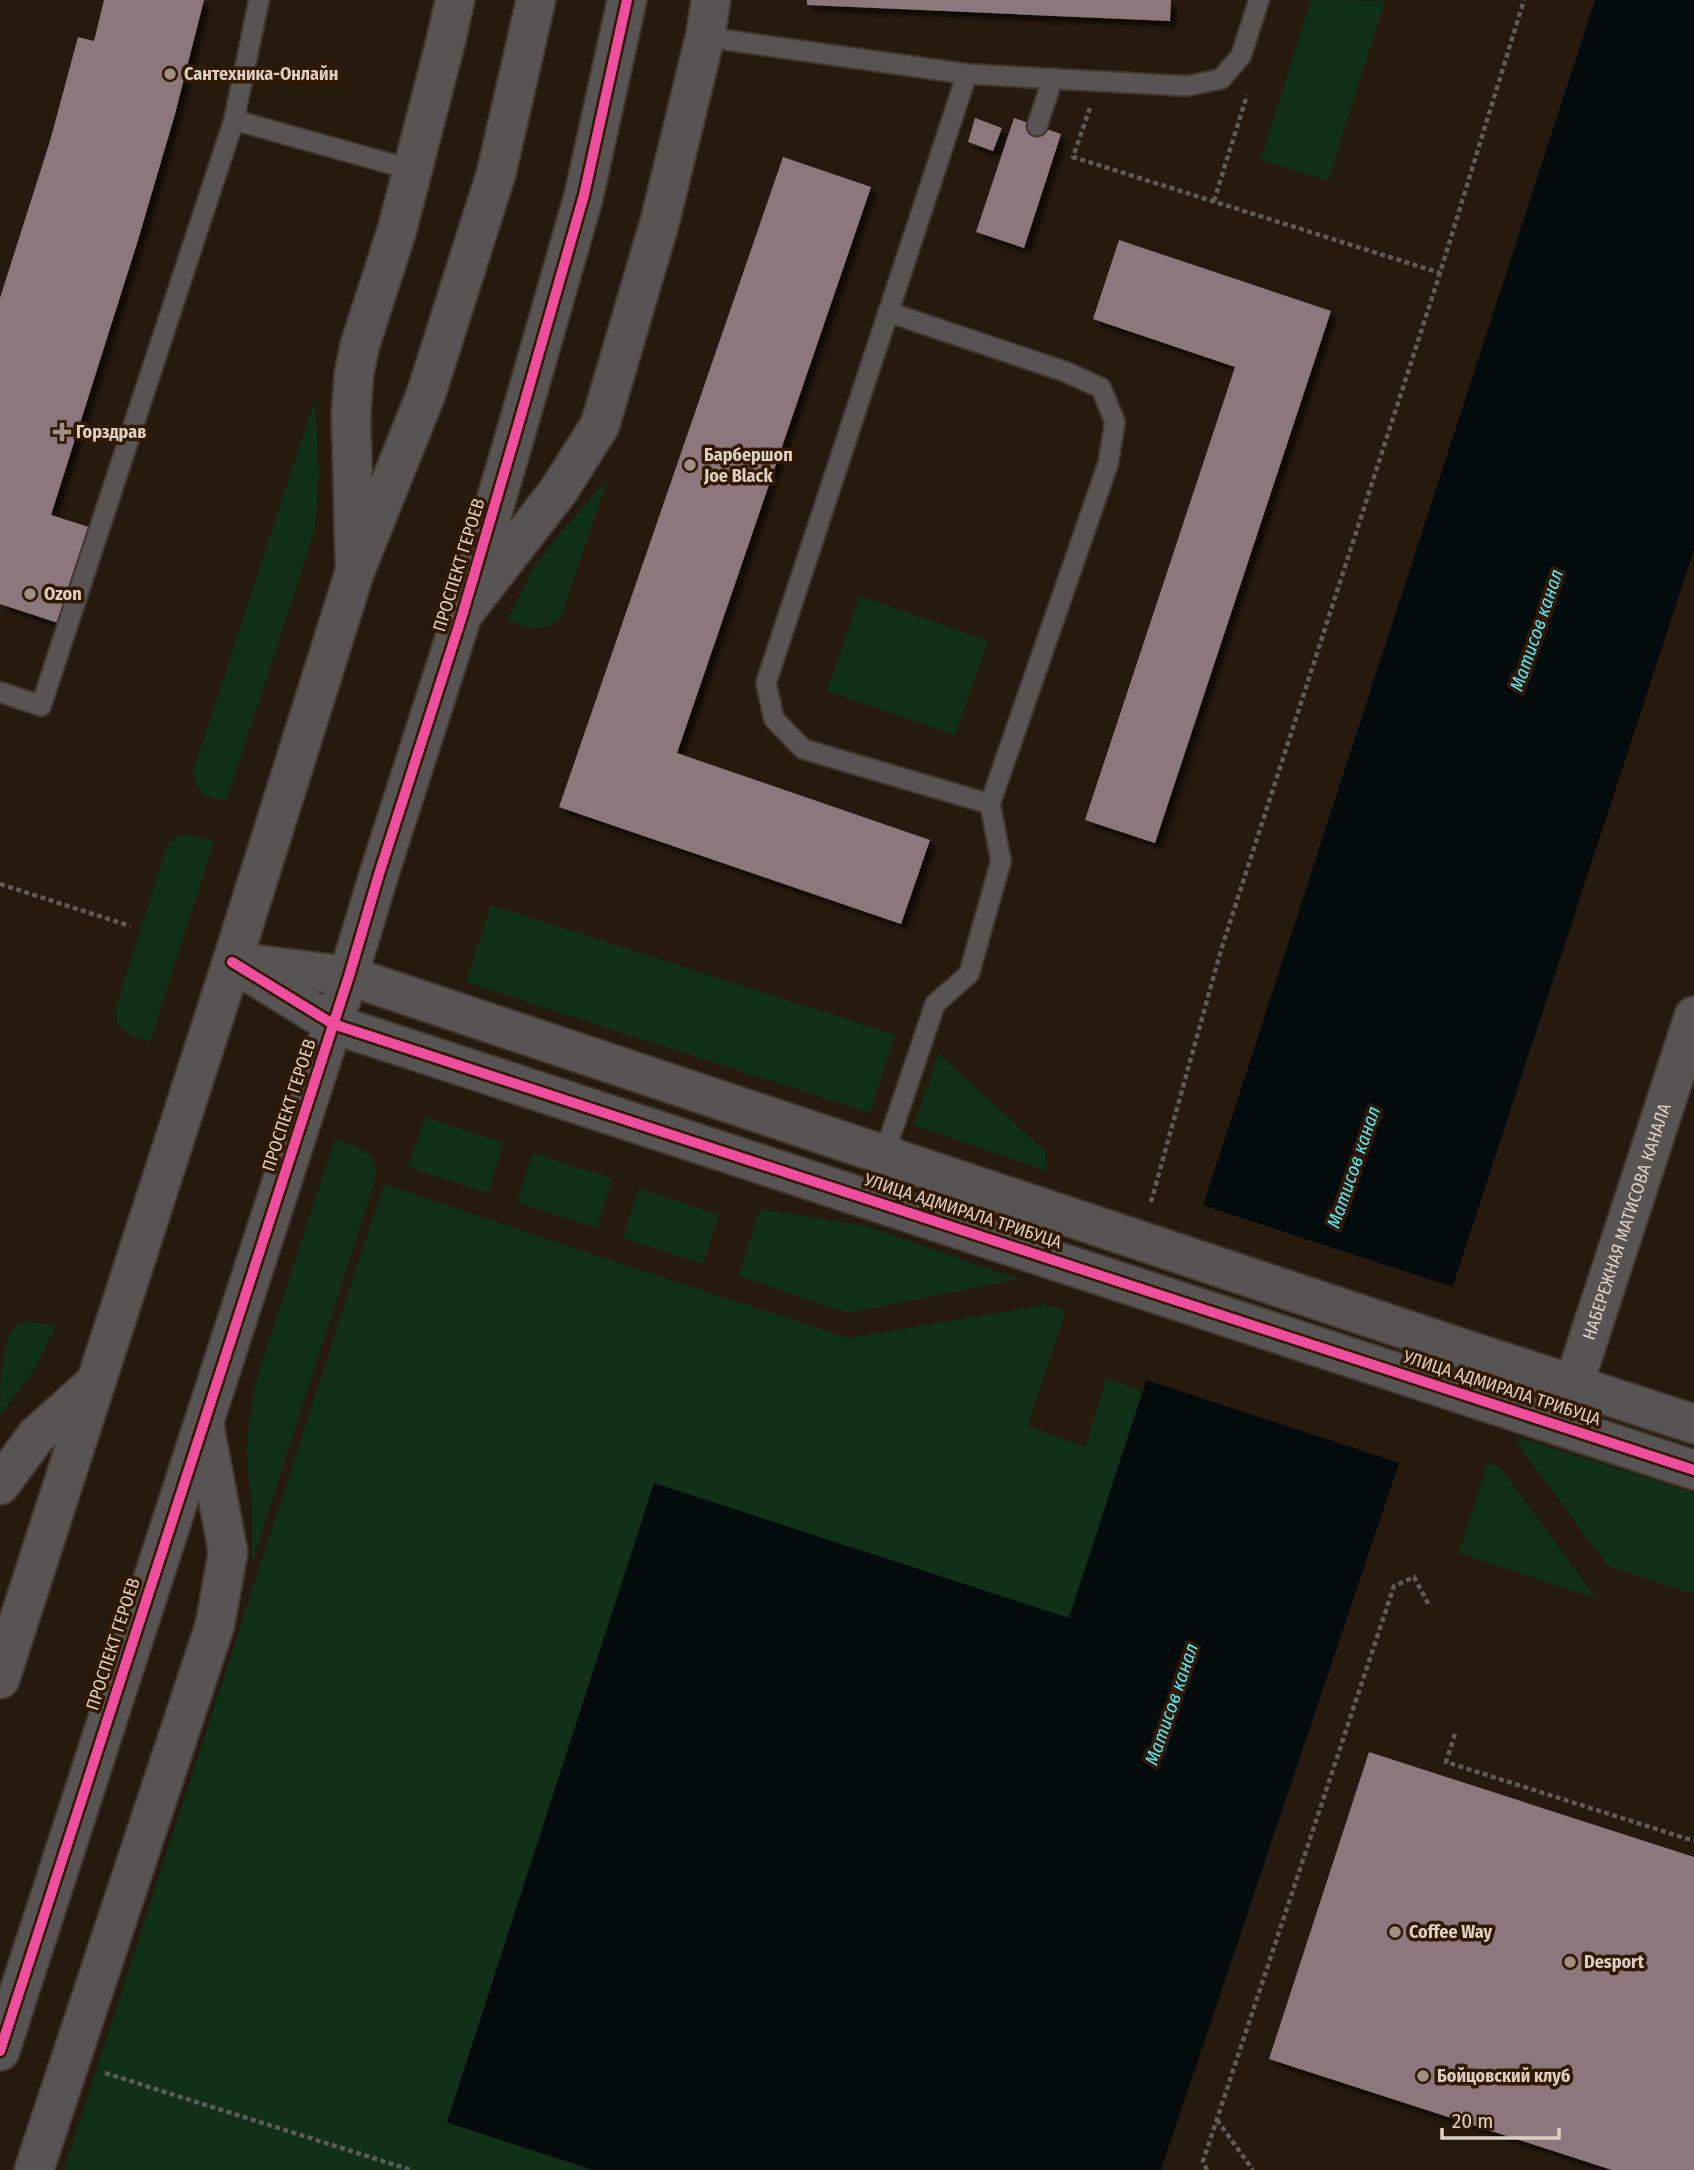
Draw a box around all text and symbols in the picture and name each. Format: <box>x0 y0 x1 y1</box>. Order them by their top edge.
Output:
place label: Сантехника-Онлайн <box>184 63 338 85</box>
marker: Сантехника-Онлайн <box>162 66 178 82</box>
place label: Горздрав <box>76 421 146 443</box>
marker: Горздрав <box>54 424 70 440</box>
place label: Барбершоп Joe Black <box>703 444 793 487</box>
marker: Барбершоп Joe Black <box>682 457 698 473</box>
street label: ПРОСПЕКТ ГЕРОЕВ <box>428 496 490 634</box>
water label: Матисов канал <box>1505 566 1568 694</box>
place label: Ozon <box>44 583 82 605</box>
marker: Ozon <box>22 586 38 602</box>
street label: ПРОСПЕКТ ГЕРОЕВ <box>257 1036 321 1174</box>
street label: НАБЕРЕЖНАЯ МАТИСОВА КАНАЛА <box>1578 1100 1676 1343</box>
water label: Матисов канал <box>1322 1103 1385 1231</box>
street label: УЛИЦА АДМИРАЛА ТРИБУЦА <box>860 1168 1065 1254</box>
street label: УЛИЦА АДМИРАЛА ТРИБУЦА <box>1399 1345 1604 1431</box>
street label: ПРОСПЕКТ ГЕРОЕВ <box>81 1575 145 1713</box>
water label: Матисов канал <box>1140 1640 1203 1768</box>
place label: Coffee Way <box>1409 1921 1492 1943</box>
marker: Coffee Way <box>1387 1924 1403 1940</box>
place label: Desport <box>1584 1951 1645 1973</box>
marker: Desport <box>1562 1954 1578 1970</box>
place label: Бойцовский клуб <box>1437 2065 1570 2087</box>
marker: Бойцовский клуб <box>1415 2068 1431 2084</box>
scale bar <box>1442 2096 1559 2140</box>
text: 20 m <box>1452 2108 1493 2134</box>

